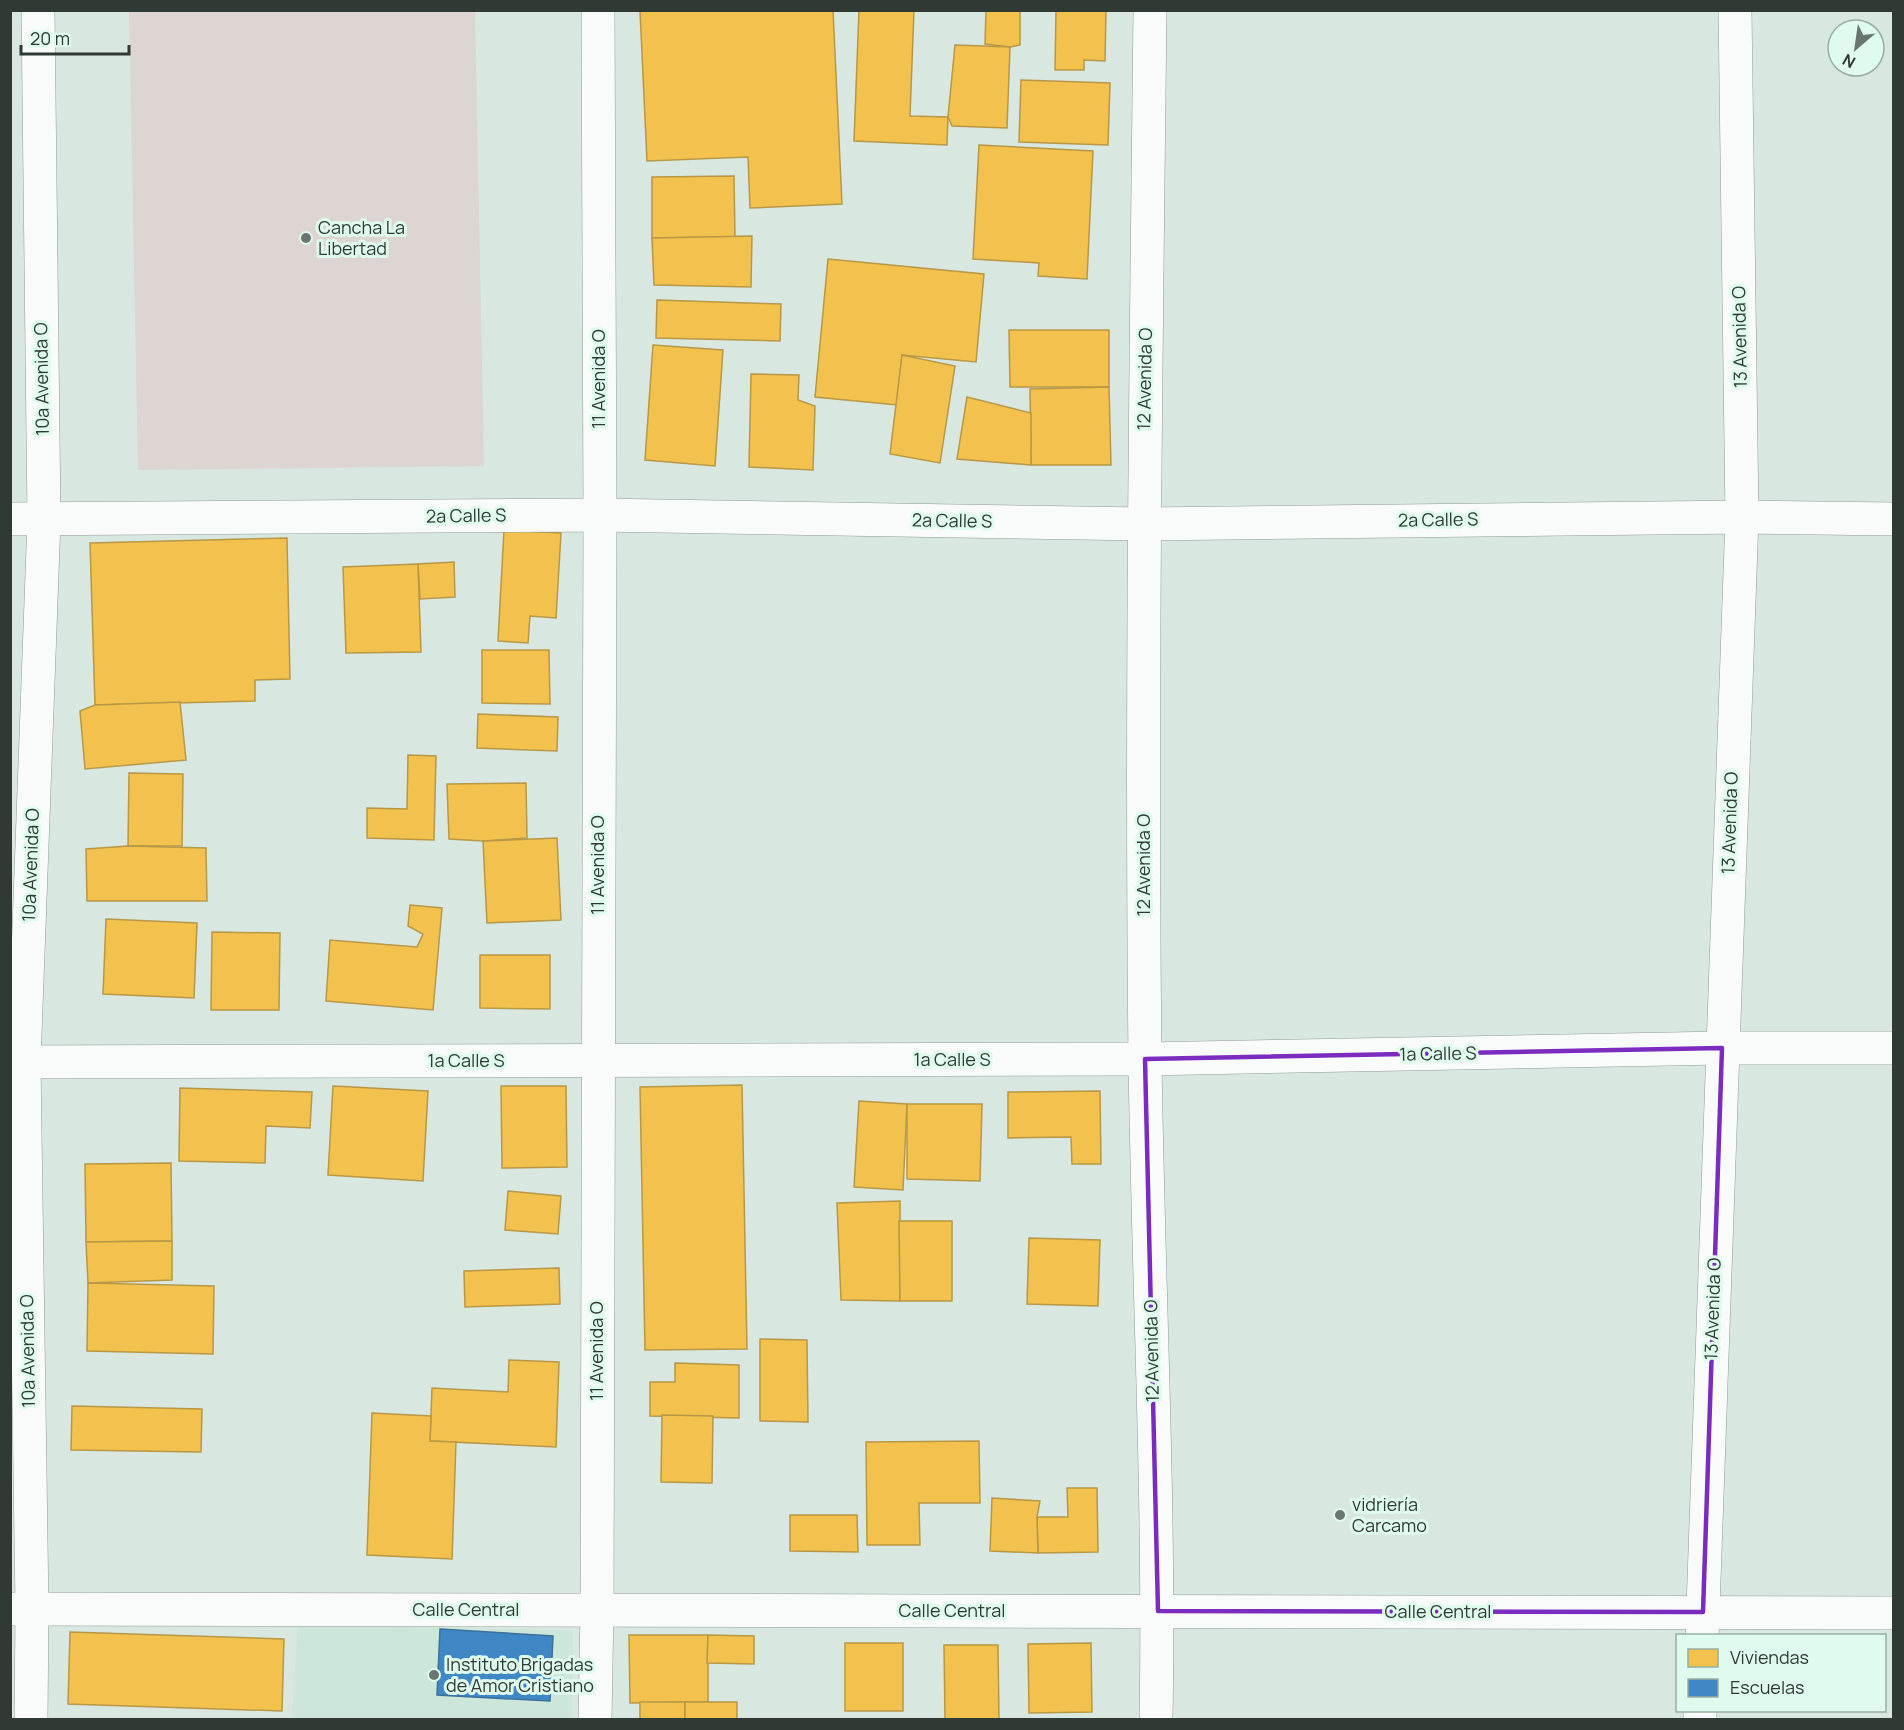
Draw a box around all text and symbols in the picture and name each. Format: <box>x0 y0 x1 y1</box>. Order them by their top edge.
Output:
scale bar <box>21 18 129 56</box>
north arrow <box>1826 18 1886 78</box>
text: 20 m <box>30 26 70 50</box>
text: N <box>1838 49 1859 74</box>
place label: Cancha La Libertad <box>318 215 405 260</box>
marker: Cancha La Libertad <box>299 231 313 245</box>
street label: 13 Avenida O <box>1726 286 1752 388</box>
street label: 10a Avenida O <box>28 322 54 436</box>
street label: 12 Avenida O <box>1131 327 1157 431</box>
street label: 11 Avenida O <box>586 329 610 429</box>
street label: 2a Calle S <box>426 502 506 528</box>
street label: 2a Calle S <box>1398 506 1478 532</box>
street label: 2a Calle S <box>912 507 992 533</box>
street label: 13 Avenida O <box>1715 771 1743 875</box>
street label: 10a Avenida O <box>16 808 44 922</box>
street label: 12 Avenida O <box>1131 814 1155 916</box>
street label: 11 Avenida O <box>585 815 609 915</box>
street label: 1a Calle S <box>1399 1040 1477 1066</box>
street label: 1a Calle S <box>913 1047 991 1071</box>
street label: 1a Calle S <box>427 1048 505 1072</box>
street label: 13 Avenida O <box>1698 1257 1726 1361</box>
street label: 10a Avenida O <box>14 1294 40 1408</box>
street label: 12 Avenida O <box>1138 1299 1164 1403</box>
street label: 11 Avenida O <box>584 1301 608 1401</box>
place label: vidriería Carcamo <box>1352 1492 1427 1537</box>
marker: vidriería Carcamo <box>1333 1508 1347 1522</box>
street label: Calle Central <box>413 1597 519 1621</box>
street label: Calle Central <box>899 1598 1005 1622</box>
street label: Calle Central <box>1385 1599 1491 1623</box>
legend <box>1676 1634 1886 1712</box>
text: Viviendas <box>1730 1645 1809 1669</box>
place label: Instituto Brigadas de Amor Cristiano <box>446 1652 594 1697</box>
marker: Instituto Brigadas de Amor Cristiano <box>427 1668 441 1682</box>
text: Escuelas <box>1730 1675 1805 1699</box>

